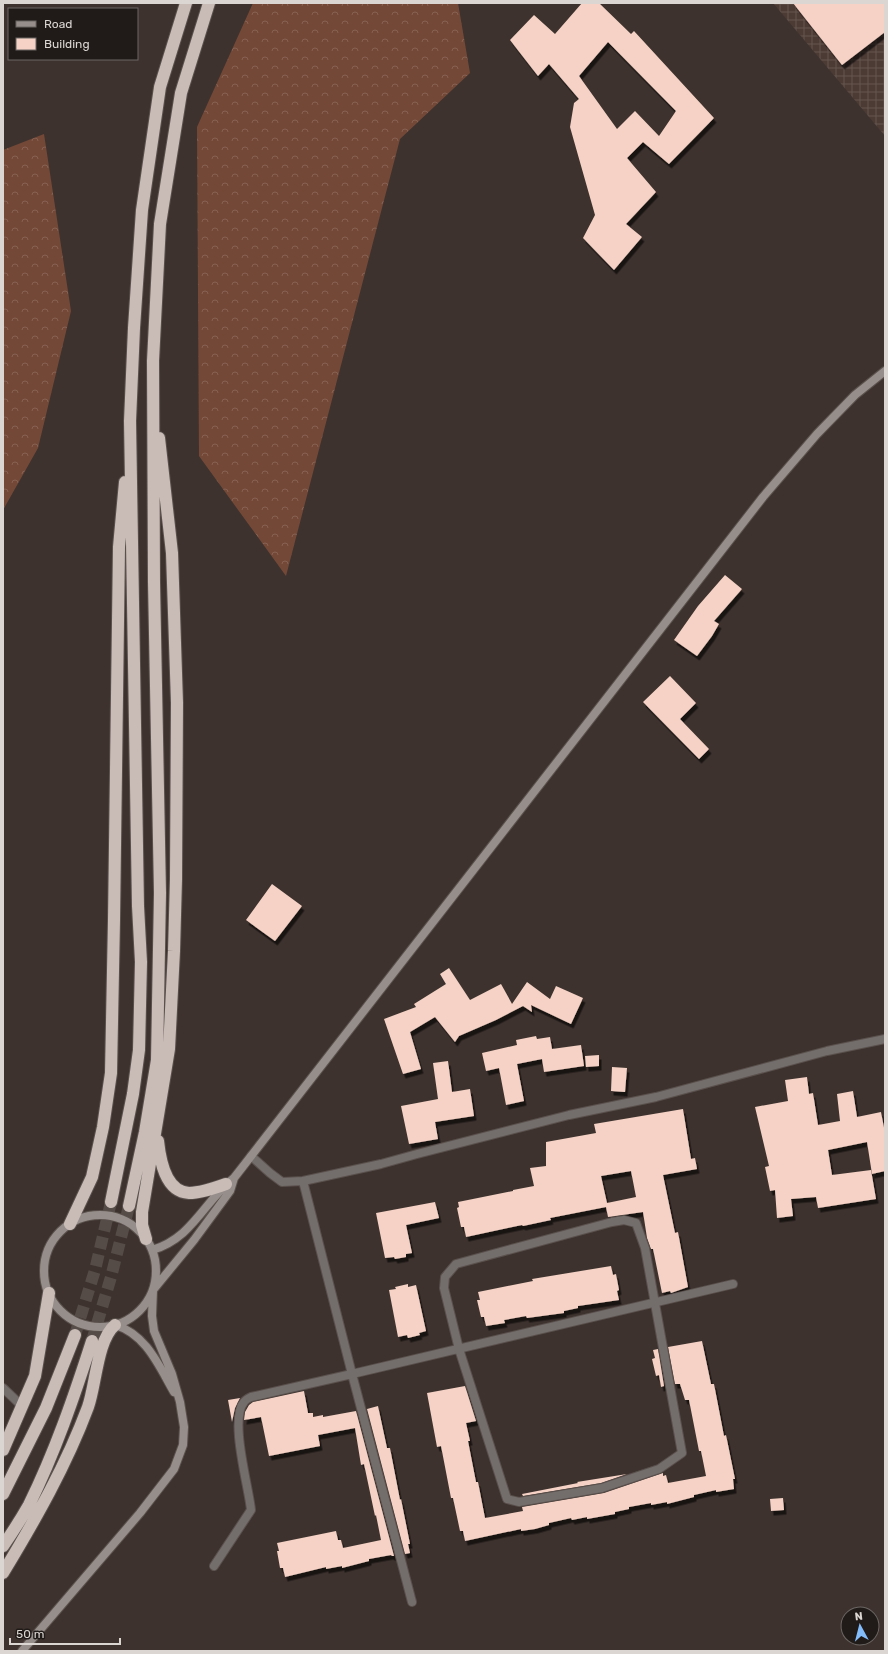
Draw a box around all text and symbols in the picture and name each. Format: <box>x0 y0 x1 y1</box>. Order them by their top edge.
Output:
legend <box>8 8 138 60</box>
text: Road <box>44 17 72 31</box>
text: Building <box>44 37 90 51</box>
north arrow <box>840 1606 880 1646</box>
text: N <box>854 1610 864 1624</box>
scale bar <box>10 1620 120 1646</box>
text: 50 m <box>16 1627 44 1641</box>

